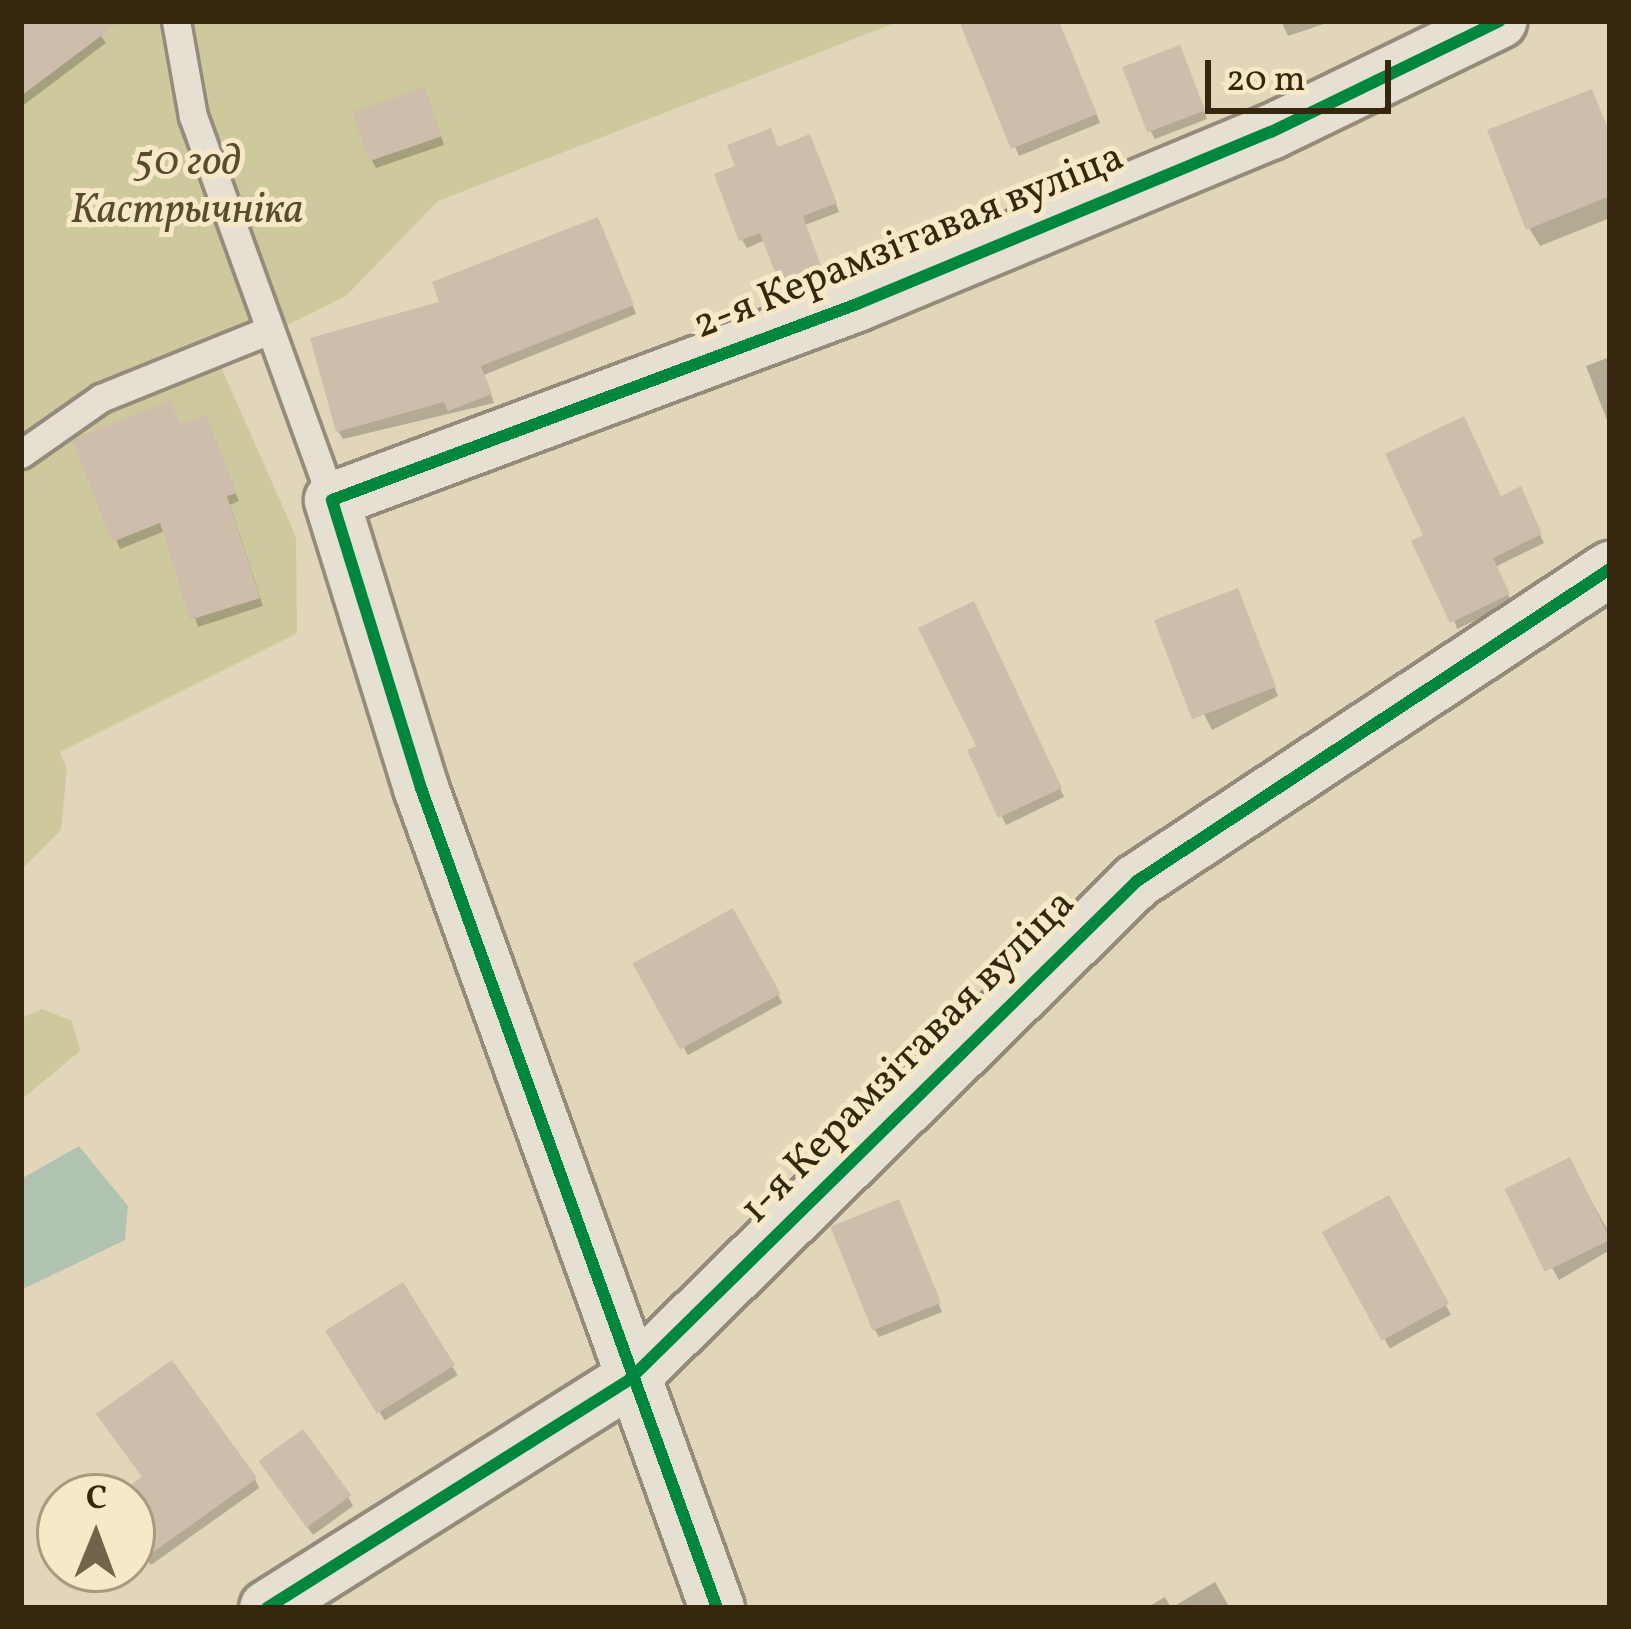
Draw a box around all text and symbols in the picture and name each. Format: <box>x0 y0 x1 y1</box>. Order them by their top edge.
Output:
scale bar <box>1211 36 1397 110</box>
text: 20 m <box>1226 56 1306 106</box>
street label: 2-я Керамзітавая вуліца <box>686 133 1132 353</box>
park label: 50 год Кастрычніка <box>70 139 304 237</box>
street label: 1-я Керамзітавая вуліца <box>731 880 1087 1236</box>
north arrow <box>36 1473 156 1593</box>
text: С <box>86 1477 108 1523</box>

